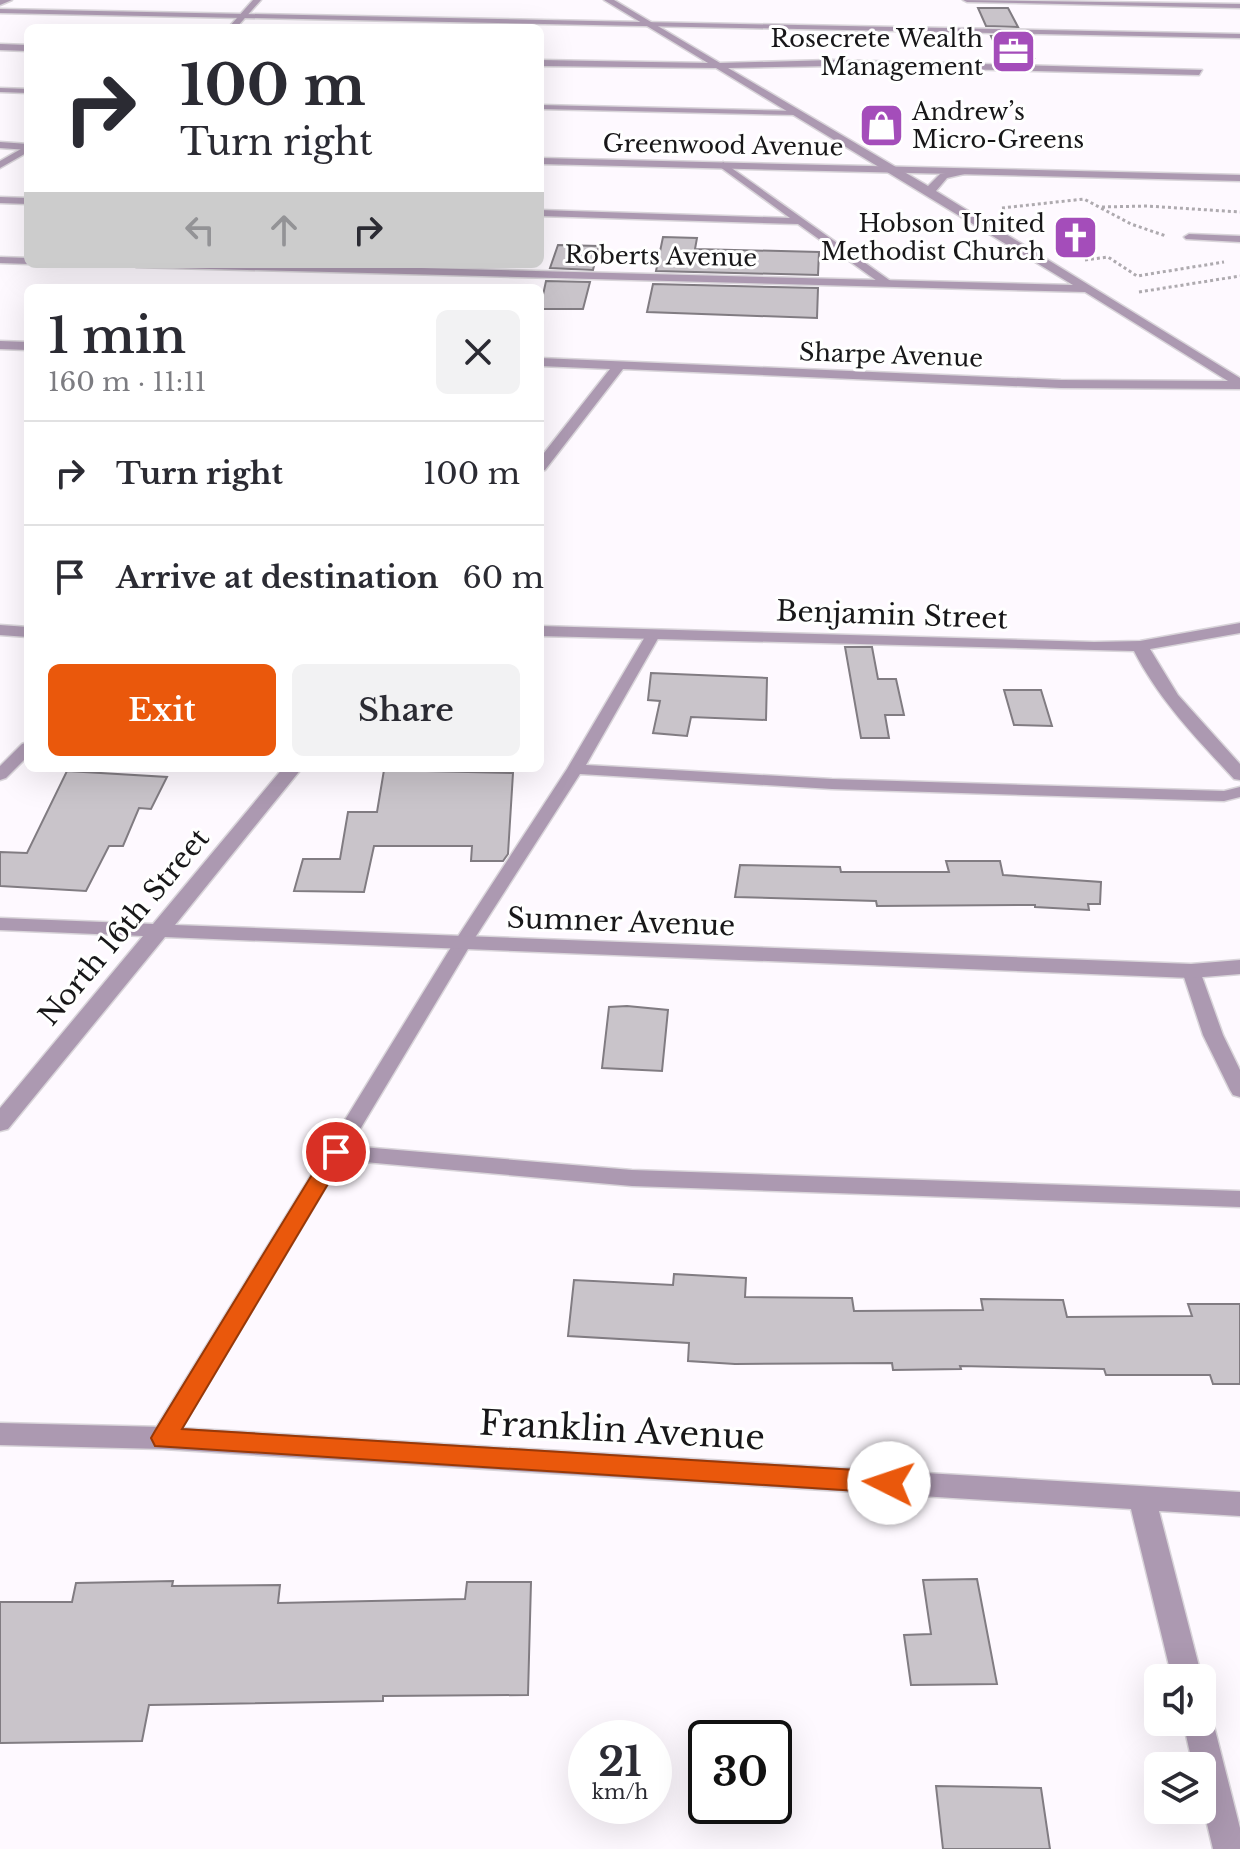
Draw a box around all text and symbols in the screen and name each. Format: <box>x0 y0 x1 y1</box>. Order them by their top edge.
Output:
place label: Rosecrete Wealth Management <box>771 24 983 81</box>
office icon: Rosecrete Wealth Management <box>990 28 1038 76</box>
text: 100 m <box>180 51 366 120</box>
icon: right <box>48 56 152 160</box>
place label: Andrew’s Micro-Greens <box>911 97 1084 154</box>
shop icon: Andrew’s Micro-Greens <box>857 101 905 149</box>
text: Turn right <box>180 120 373 165</box>
street label: Greenwood Avenue <box>602 128 844 162</box>
icon: left <box>178 208 222 252</box>
icon: ahead <box>262 208 306 252</box>
icon: right <box>346 208 390 252</box>
place label: Hobson United Methodist Church <box>821 209 1045 266</box>
church icon: Hobson United Methodist Church <box>1052 213 1100 261</box>
street label: Roberts Avenue <box>564 240 758 272</box>
text: 1 min <box>48 306 186 366</box>
button: close <box>436 310 520 394</box>
street label: Sharpe Avenue <box>798 337 984 373</box>
text: 160 m · 11:11 <box>48 366 206 398</box>
icon: right <box>48 451 92 495</box>
text: Turn right <box>116 455 283 492</box>
text: 100 m <box>423 455 520 492</box>
icon: arrive <box>48 555 92 599</box>
text: Arrive at destination <box>116 559 439 596</box>
text: 60 m <box>463 559 544 596</box>
street label: Benjamin Street <box>775 593 1009 637</box>
button: Exit <box>48 664 276 756</box>
button: Share <box>292 664 520 756</box>
street label: North 16th Street <box>31 821 217 1033</box>
street label: Sumner Avenue <box>506 901 736 943</box>
pin <box>302 1118 370 1186</box>
icon: arrive <box>314 1130 358 1174</box>
street label: Franklin Avenue <box>478 1402 766 1458</box>
position arrow <box>847 1441 931 1525</box>
map controls <box>1144 1664 1216 1824</box>
button: sound <box>1144 1664 1216 1736</box>
speed limit sign: 30 <box>688 1720 792 1824</box>
text: 21 <box>598 1737 642 1787</box>
button: layers <box>1144 1752 1216 1824</box>
text: km/h <box>592 1780 648 1804</box>

